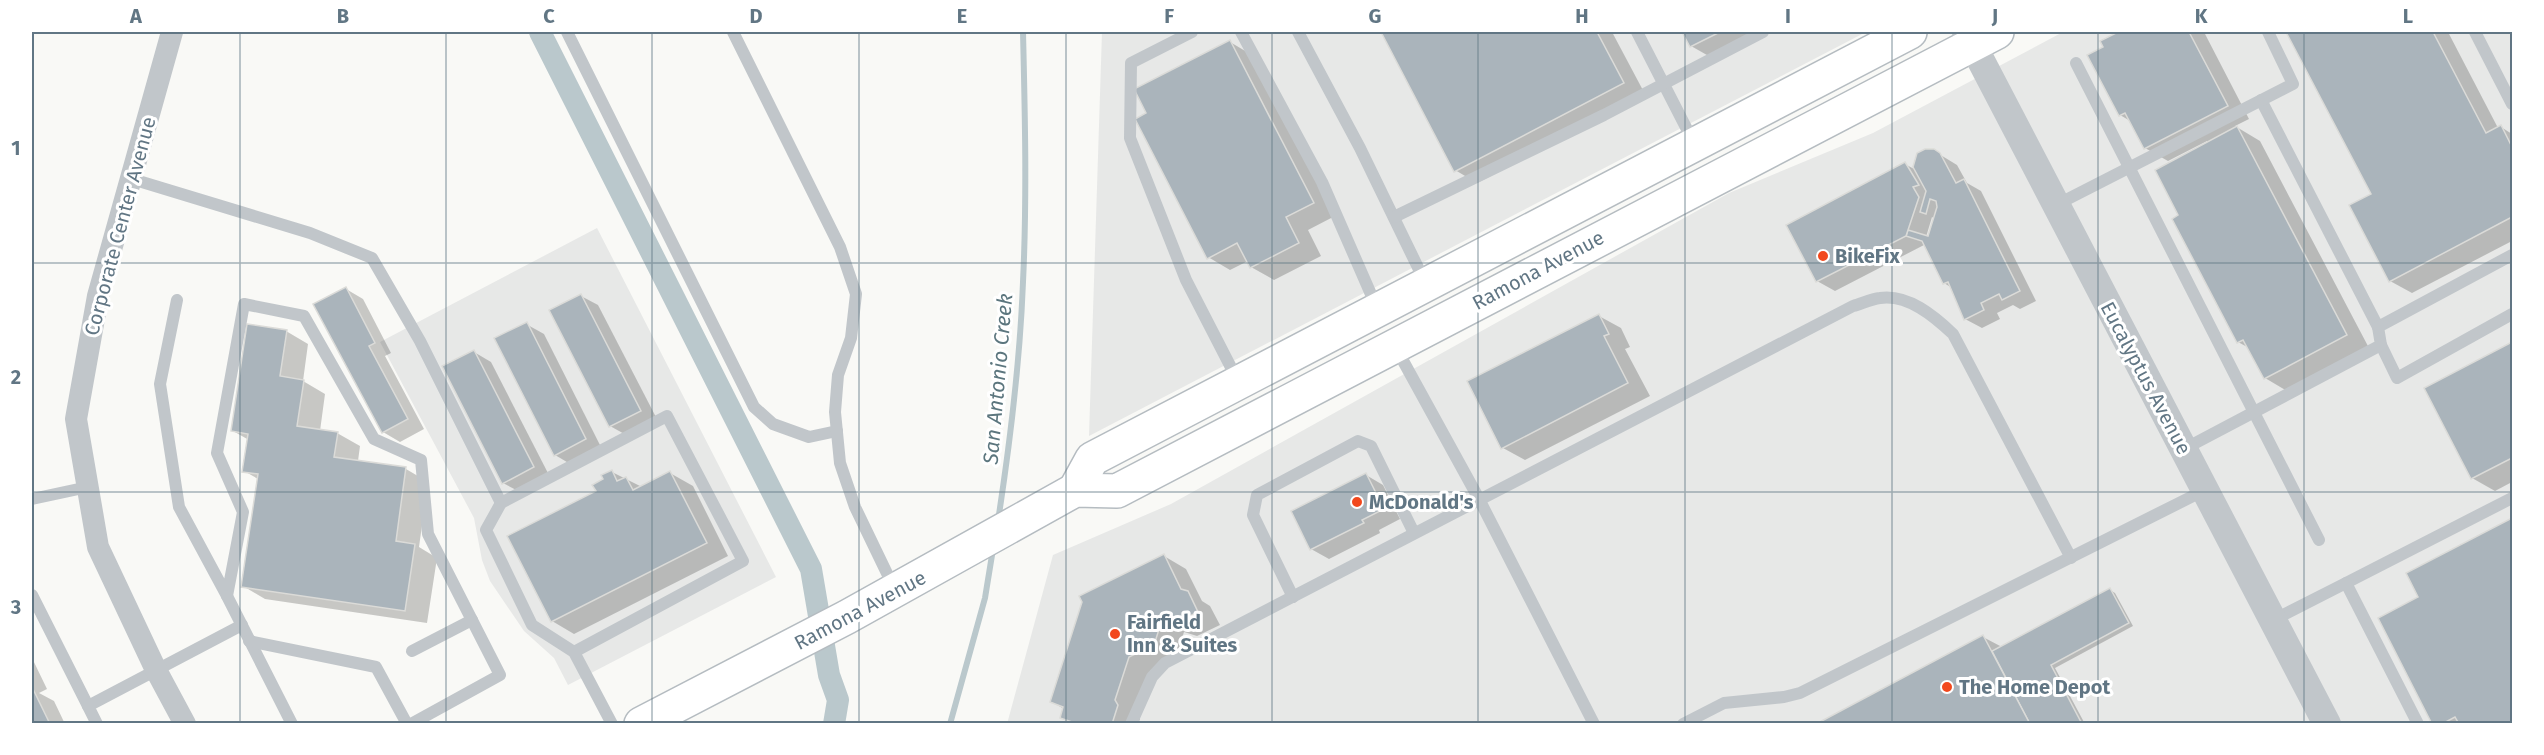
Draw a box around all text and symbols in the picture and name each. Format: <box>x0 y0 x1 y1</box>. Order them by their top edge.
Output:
text: A <box>129 4 143 28</box>
text: B <box>337 4 349 28</box>
text: C <box>543 4 555 28</box>
text: D <box>749 4 763 28</box>
text: E <box>957 4 967 28</box>
text: F <box>1164 4 1174 28</box>
text: G <box>1369 4 1381 28</box>
text: H <box>1575 4 1589 28</box>
text: I <box>1785 4 1791 28</box>
text: J <box>1991 4 1998 28</box>
text: K <box>2195 4 2208 28</box>
text: L <box>2403 4 2413 28</box>
street label: Corporate Center Avenue <box>79 114 161 338</box>
text: 1 <box>11 136 21 160</box>
street label: Ramona Avenue <box>1468 225 1608 315</box>
place label: BikeFix <box>1835 244 1901 268</box>
marker: BikeFix <box>1816 249 1830 263</box>
water label: San Antonio Creek <box>977 292 1018 467</box>
street label: Eucalyptus Avenue <box>2096 298 2196 458</box>
text: 2 <box>11 365 21 389</box>
place label: McDonald's <box>1369 490 1474 514</box>
marker: McDonald's <box>1350 495 1364 509</box>
street label: Ramona Avenue <box>790 565 930 655</box>
text: 3 <box>10 595 21 619</box>
place label: Fairfield Inn & Suites <box>1127 610 1238 657</box>
marker: Fairfield Inn & Suites <box>1108 627 1122 641</box>
place label: The Home Depot <box>1959 675 2110 699</box>
marker: The Home Depot <box>1940 680 1954 694</box>

